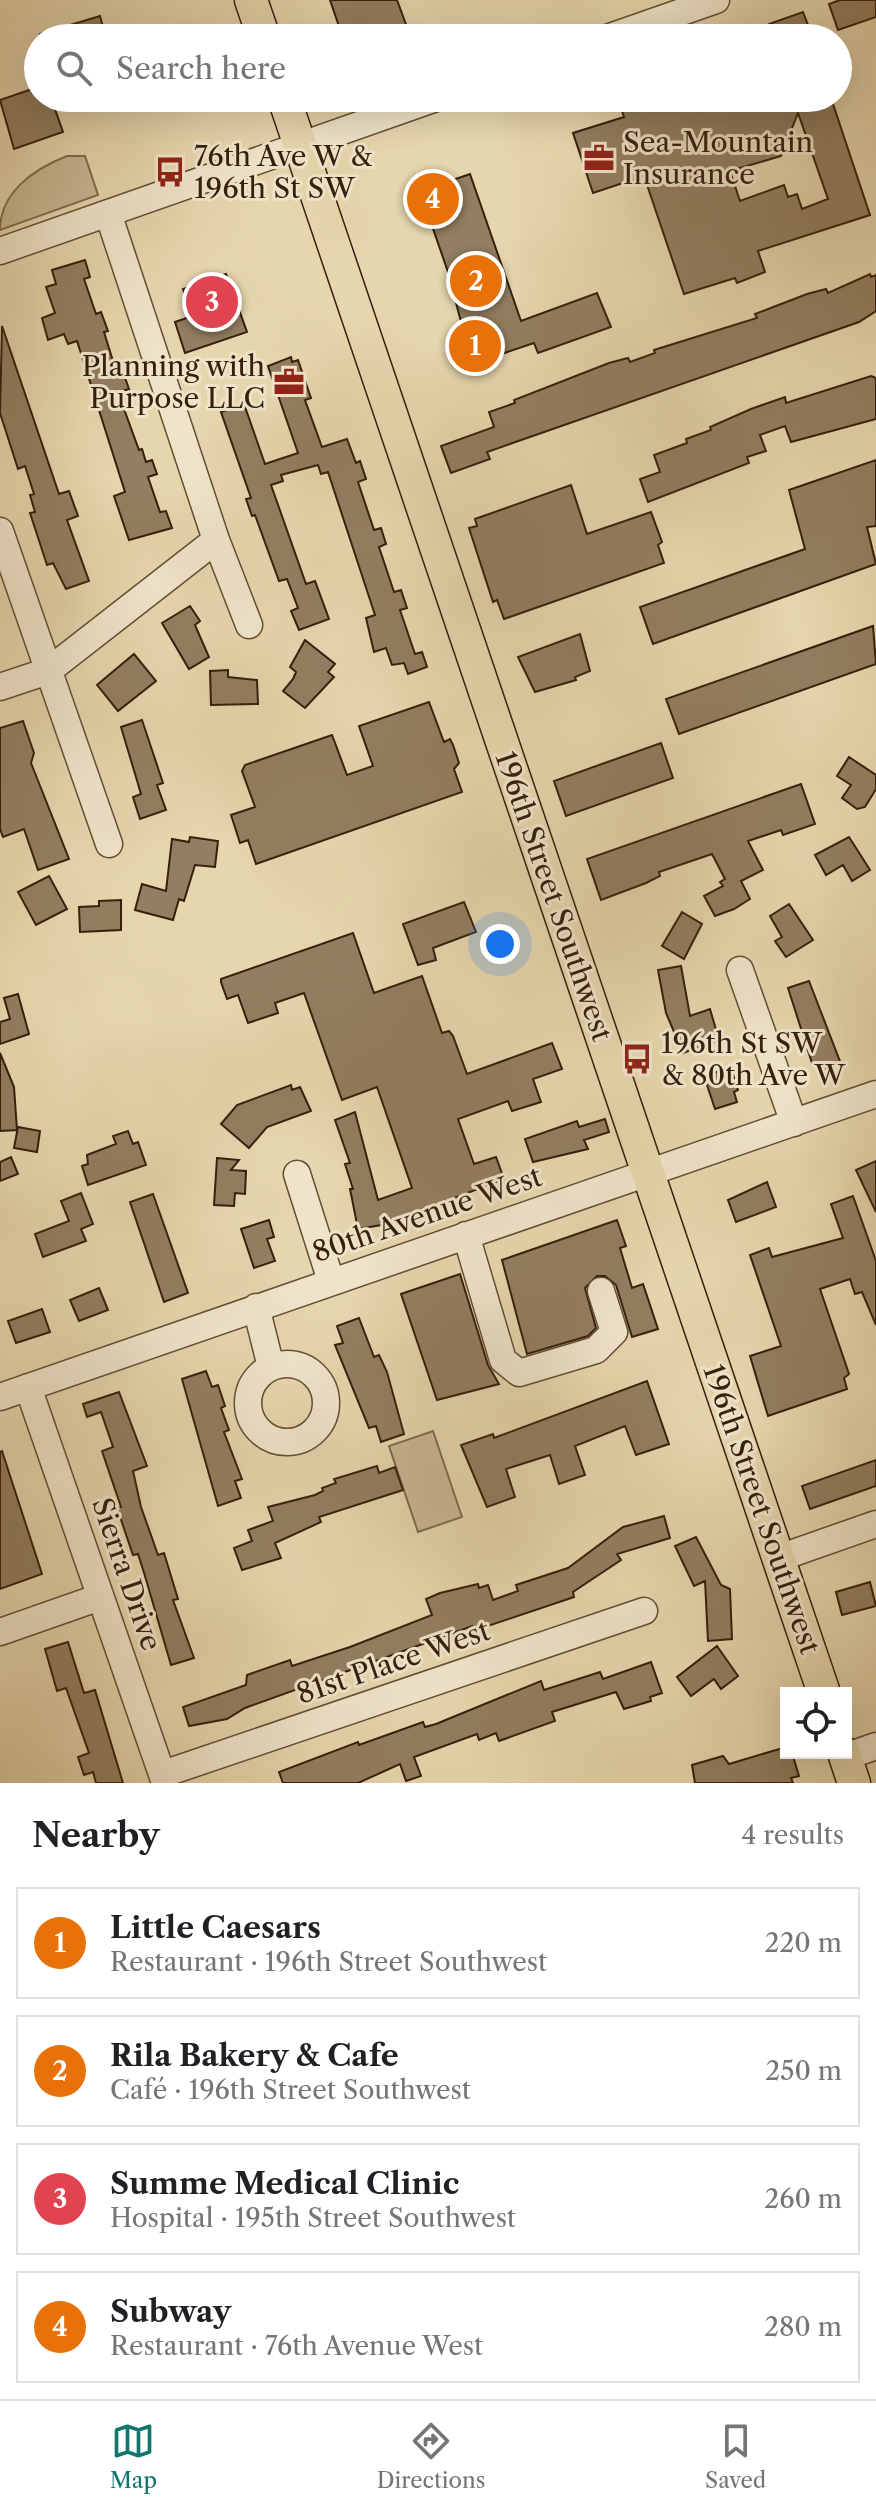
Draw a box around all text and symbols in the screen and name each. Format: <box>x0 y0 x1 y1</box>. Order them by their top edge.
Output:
search box <box>24 24 852 112</box>
icon: search <box>52 46 96 90</box>
text: Search here <box>116 50 286 87</box>
place label: Sea-Mountain Insurance <box>623 125 813 191</box>
place label: 76th Ave W & 196th St SW <box>194 139 373 205</box>
office icon: Sea-Mountain Insurance <box>582 141 616 175</box>
bus stop icon: 76th Ave W & 196th St SW <box>153 155 187 189</box>
pin: 4 <box>407 169 459 229</box>
pin: 2 <box>450 251 502 311</box>
pin: 3 <box>186 272 238 332</box>
pin: 1 <box>449 316 501 376</box>
place label: Planning with Purpose LLC <box>82 349 265 415</box>
office icon: Planning with Purpose LLC <box>272 365 306 399</box>
street label: 196th Street Southwest <box>488 747 620 1045</box>
your location <box>480 924 520 964</box>
place label: 196th St SW & 80th Ave W <box>661 1026 847 1092</box>
bus stop icon: 196th St SW & 80th Ave W <box>620 1042 654 1076</box>
street label: 80th Avenue West <box>308 1159 546 1269</box>
street label: 196th Street Southwest <box>696 1360 828 1658</box>
street label: Sierra Drive <box>85 1493 169 1655</box>
street label: 81st Place West <box>292 1613 494 1711</box>
map controls <box>780 1687 852 1759</box>
button: locate <box>780 1687 852 1759</box>
text: Nearby <box>32 1814 160 1856</box>
text: 4 results <box>741 1819 844 1851</box>
text: Little Caesars <box>110 1909 321 1946</box>
text: 1 <box>54 1927 66 1959</box>
text: 220 m <box>764 1927 842 1959</box>
text: Restaurant · 196th Street Southwest <box>110 1946 547 1978</box>
text: Rila Bakery & Cafe <box>110 2037 399 2074</box>
text: 2 <box>52 2055 68 2087</box>
text: 250 m <box>765 2055 842 2087</box>
text: Café · 196th Street Southwest <box>110 2074 471 2106</box>
text: Summe Medical Clinic <box>110 2165 459 2202</box>
text: 3 <box>53 2183 67 2215</box>
text: 260 m <box>764 2183 842 2215</box>
text: Hospital · 195th Street Southwest <box>110 2202 516 2234</box>
text: Subway <box>110 2293 231 2330</box>
text: 4 <box>52 2311 68 2343</box>
text: 280 m <box>764 2311 842 2343</box>
text: Restaurant · 76th Avenue West <box>110 2330 483 2362</box>
tab: Map <box>110 2419 157 2494</box>
tab: Directions <box>377 2419 485 2494</box>
tab: Saved <box>705 2419 766 2494</box>

